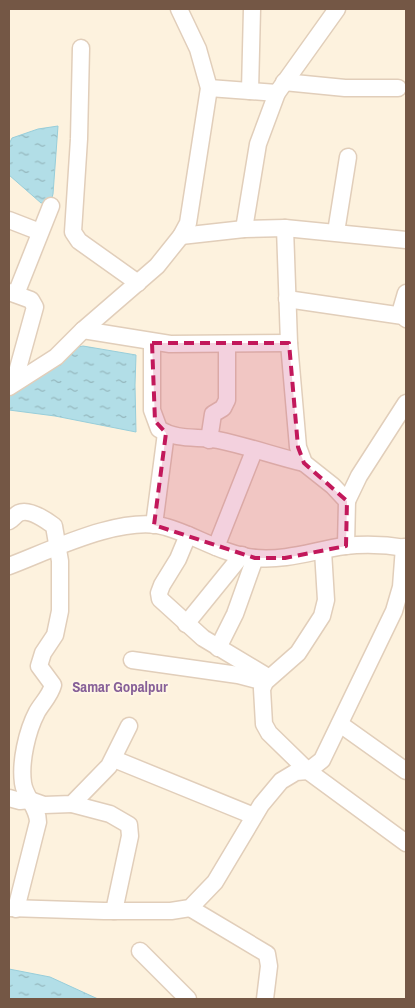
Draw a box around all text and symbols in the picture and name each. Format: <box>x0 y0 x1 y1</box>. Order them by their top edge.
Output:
district label: Samar Gopalpur <box>72 676 168 697</box>

